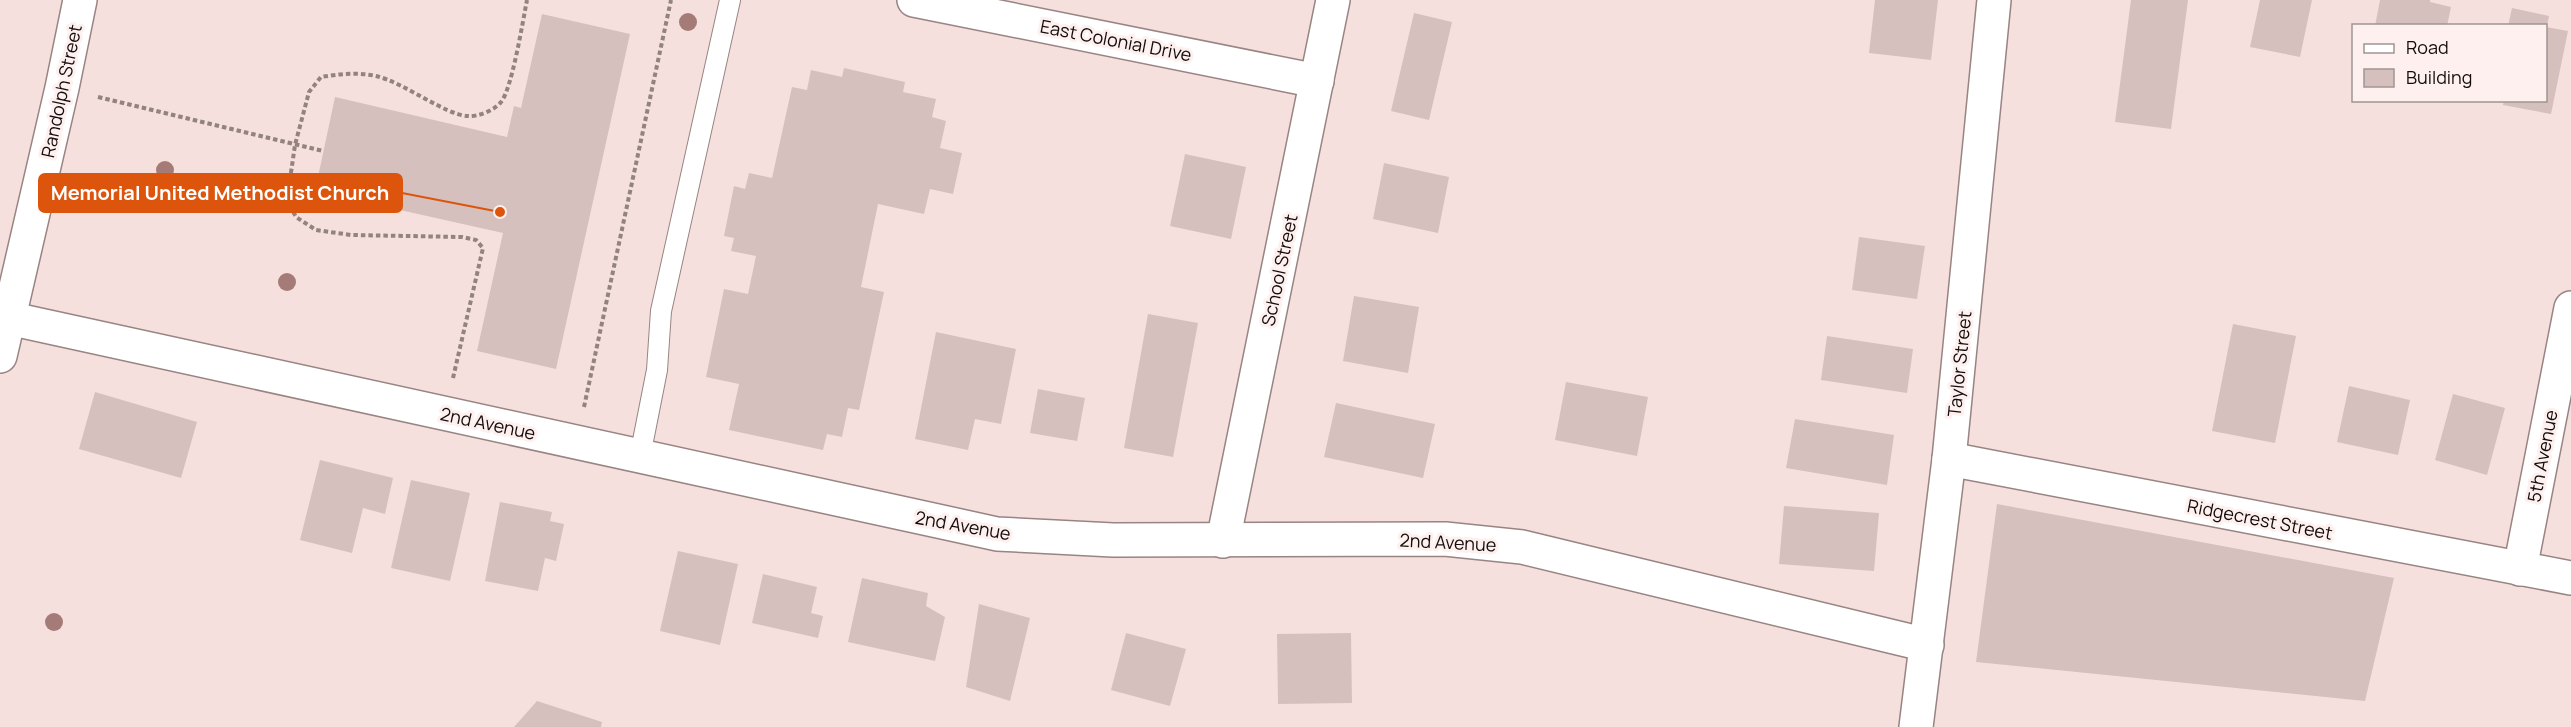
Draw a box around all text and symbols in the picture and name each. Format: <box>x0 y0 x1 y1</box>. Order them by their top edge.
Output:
street label: East Colonial Drive <box>1038 14 1194 66</box>
street label: Randolph Street <box>35 22 87 160</box>
legend <box>2352 24 2547 102</box>
text: Road <box>2406 35 2449 59</box>
text: Building <box>2406 65 2472 89</box>
callout: Memorial United Methodist Church <box>39 174 402 212</box>
text: Memorial United Methodist Church <box>51 179 389 206</box>
street label: School Street <box>1255 212 1303 328</box>
street label: Taylor Street <box>1942 310 1976 418</box>
street label: 2nd Avenue <box>438 401 538 445</box>
street label: 5th Avenue <box>2521 408 2563 504</box>
street label: Ridgecrest Street <box>2185 493 2335 545</box>
street label: 2nd Avenue <box>913 505 1013 545</box>
street label: 2nd Avenue <box>1399 527 1497 557</box>

